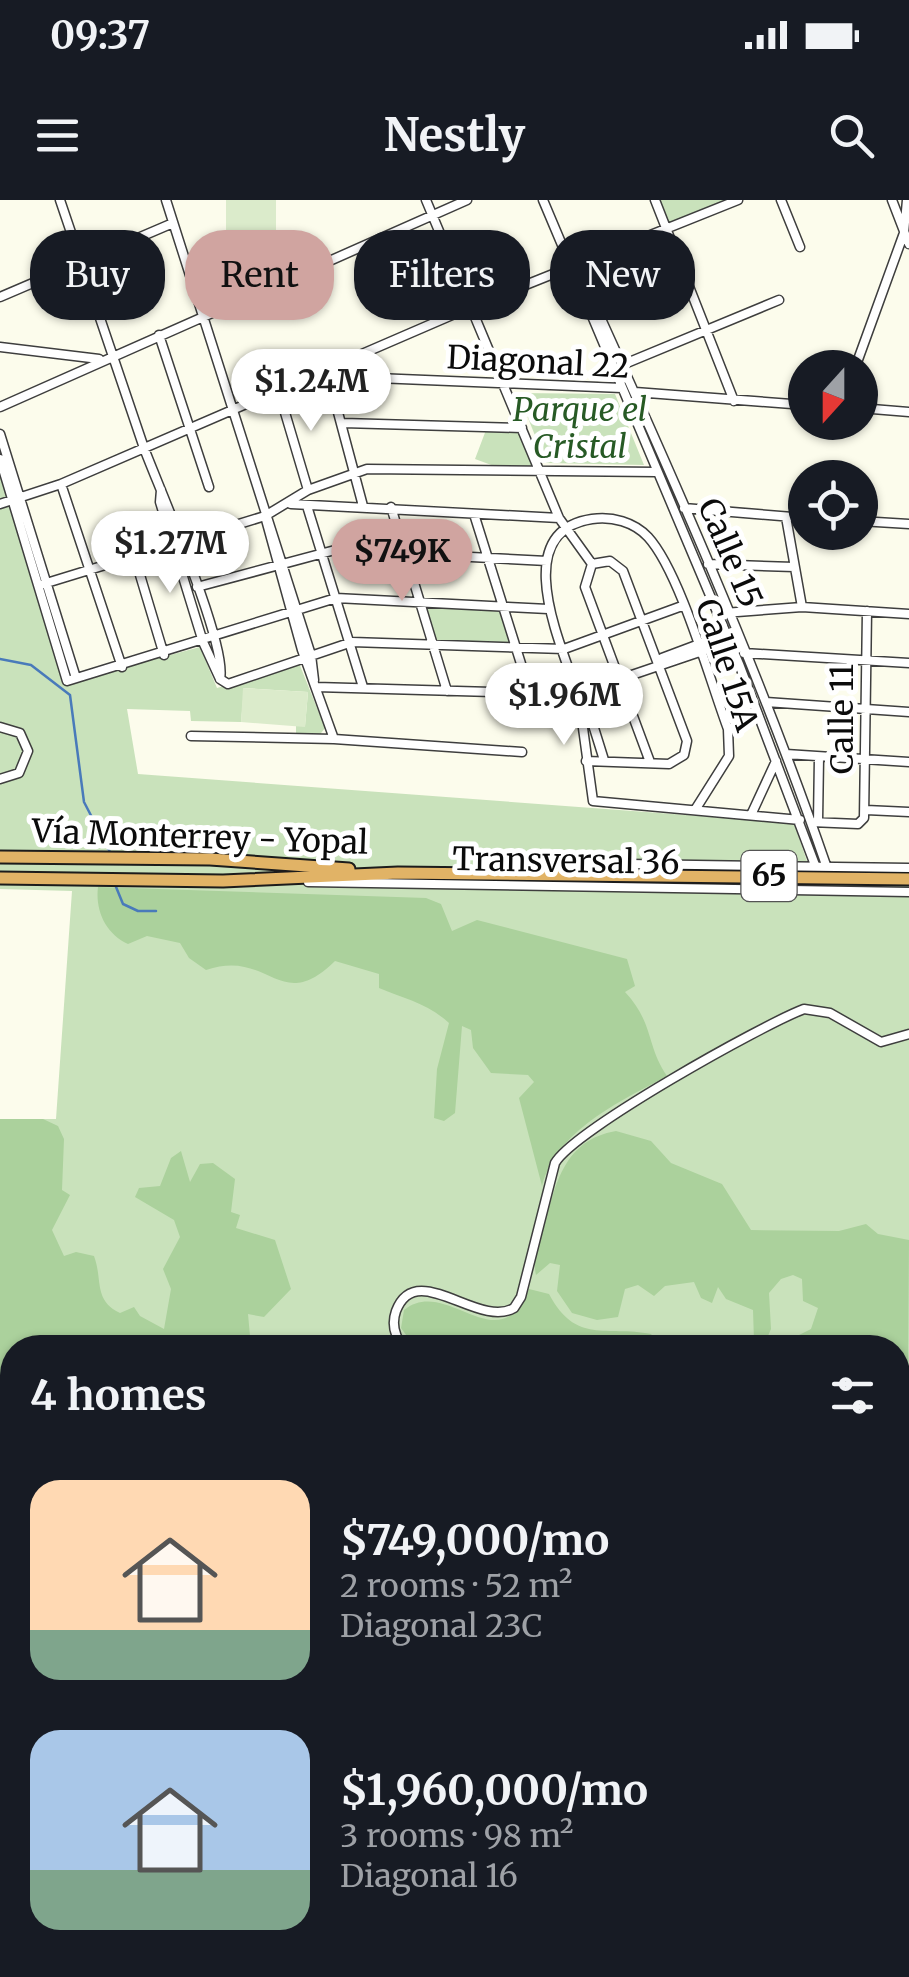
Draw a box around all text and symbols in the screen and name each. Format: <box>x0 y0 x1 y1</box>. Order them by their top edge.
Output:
text: 09:37 <box>50 12 150 59</box>
text: Nestly <box>384 107 525 163</box>
icon: menu <box>30 108 85 163</box>
icon: search <box>824 108 879 163</box>
chip: Buy <box>30 230 165 320</box>
chip: Rent <box>185 230 334 320</box>
chip: Filters <box>354 230 530 320</box>
chip: New <box>550 230 695 320</box>
street label: Diagonal 22 <box>446 337 630 387</box>
pin: $1.24M <box>230 349 392 434</box>
north arrow <box>788 350 878 440</box>
map controls <box>788 350 878 550</box>
text: $1.24M <box>253 361 369 401</box>
park label: Parque el Cristal <box>513 390 647 467</box>
button: locate <box>788 460 878 550</box>
street label: Calle 15 <box>689 492 771 614</box>
pin: $1.27M <box>89 511 251 596</box>
pin: $749K <box>332 519 472 604</box>
text: $1.27M <box>113 523 227 563</box>
text: $749K <box>353 531 451 571</box>
street label: Calle 15A <box>687 594 767 736</box>
pin: $1.96M <box>483 663 645 748</box>
street label: Calle 11 <box>822 664 862 774</box>
text: $1.96M <box>507 675 621 715</box>
street label: Vía Monterrey - Yopal <box>30 811 369 863</box>
street label: Transversal 36 <box>452 839 680 883</box>
road number: 65 <box>742 851 796 901</box>
icon: filters <box>825 1368 880 1423</box>
text: 4 homes <box>30 1369 207 1421</box>
text: $749,000/mo <box>340 1514 609 1566</box>
icon: home <box>110 1520 230 1640</box>
text: 2 rooms · 52 m² <box>340 1566 572 1606</box>
text: Diagonal 23C <box>340 1606 543 1646</box>
text: $1,960,000/mo <box>340 1764 648 1816</box>
icon: home <box>110 1770 230 1890</box>
text: 3 rooms · 98 m² <box>340 1816 573 1856</box>
text: Diagonal 16 <box>340 1856 518 1896</box>

